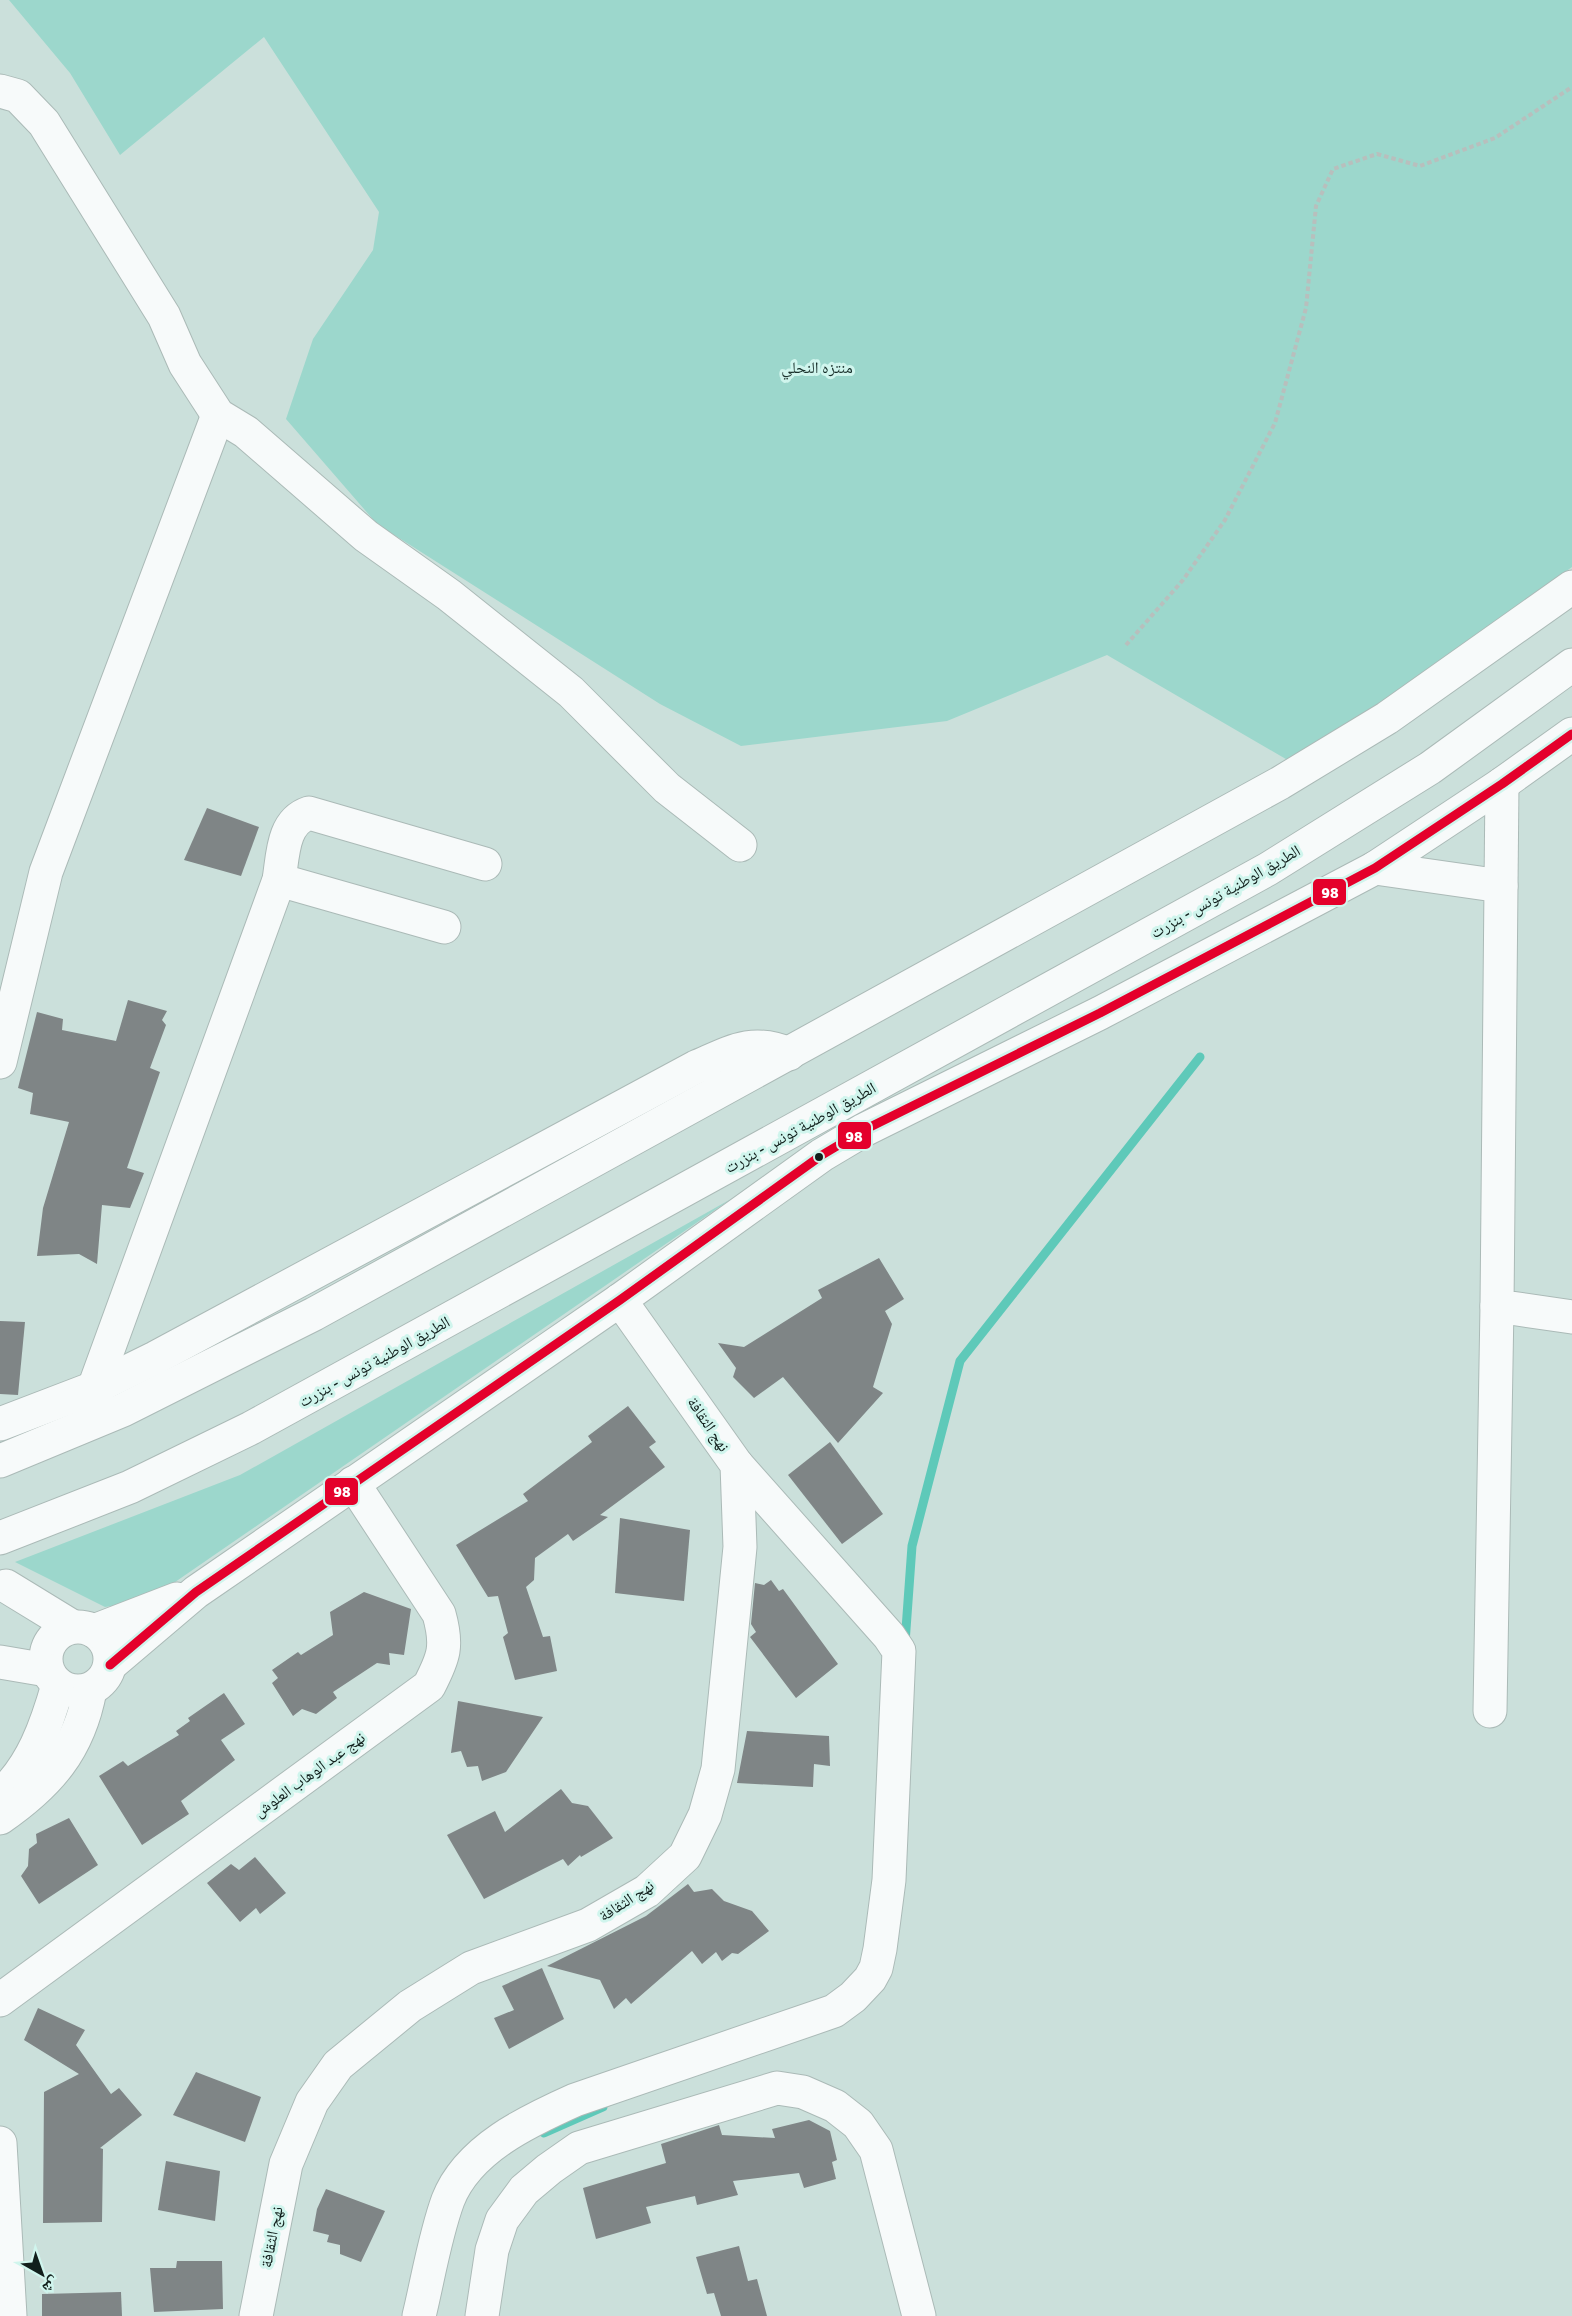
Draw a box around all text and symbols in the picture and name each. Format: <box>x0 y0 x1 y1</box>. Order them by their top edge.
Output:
park label: منتزه النحلي <box>781 358 853 380</box>
street label: الطريق الوطنية تونس - بنزرت <box>1147 841 1304 943</box>
line badge: 98 <box>1312 878 1347 906</box>
text: 98 <box>1321 883 1339 903</box>
street label: الطريق الوطنية تونس - بنزرت <box>721 1078 880 1178</box>
line badge: 98 <box>837 1121 872 1150</box>
text: 98 <box>845 1127 863 1147</box>
unlabelled marker <box>813 1151 825 1163</box>
street label: الطريق الوطنية تونس - بنزرت <box>295 1312 454 1412</box>
street label: نهج الثقافة <box>683 1393 734 1456</box>
line badge: 98 <box>324 1477 359 1506</box>
text: 98 <box>333 1482 351 1502</box>
street label: نهج عبد الوهاب العلوش <box>250 1728 369 1822</box>
street label: نهج الثقافة <box>595 1876 658 1926</box>
street label: نهج الثقافة <box>256 2205 288 2269</box>
north arrow <box>12 2244 72 2304</box>
text: ش <box>38 2272 64 2298</box>

